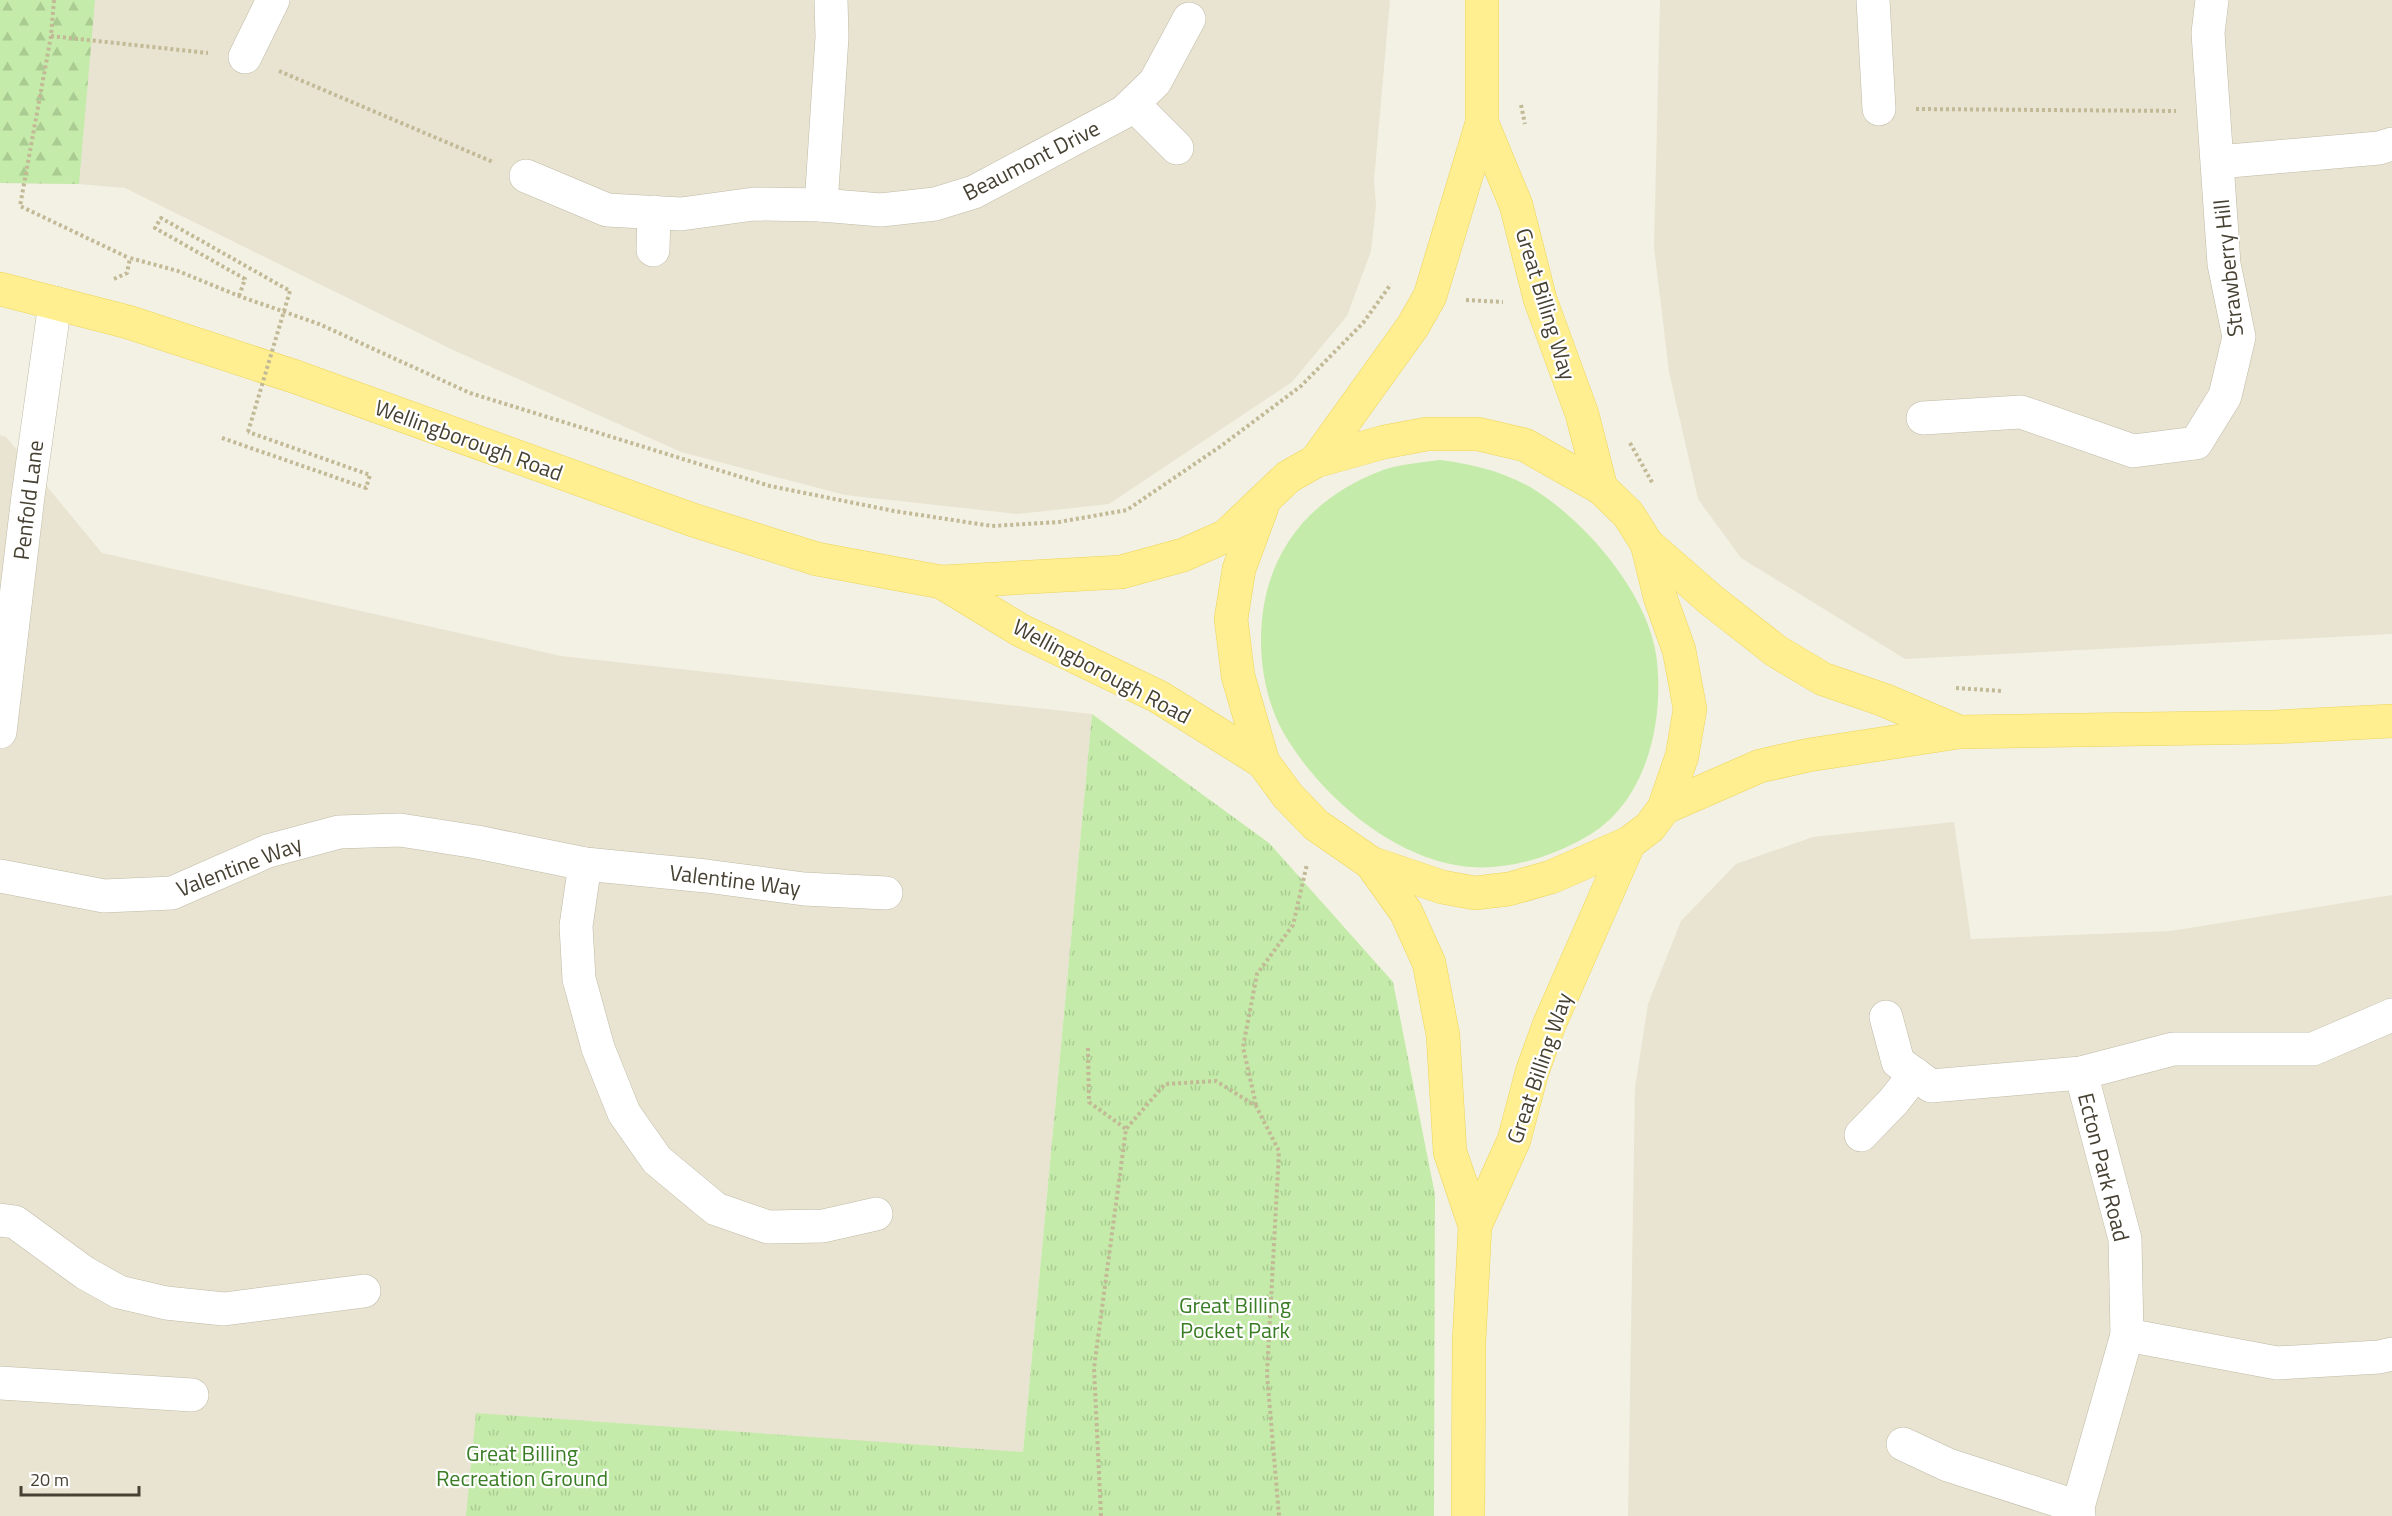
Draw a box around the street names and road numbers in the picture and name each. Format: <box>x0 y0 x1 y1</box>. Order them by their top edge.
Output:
street label: Beaumont Drive <box>957 111 1105 209</box>
street label: Strawberry Hill <box>2204 198 2252 338</box>
street label: Great Billing Way <box>1507 224 1585 385</box>
street label: Wellingborough Road <box>370 390 568 490</box>
street label: Penfold Lane <box>4 438 52 562</box>
street label: Wellingborough Road <box>1007 610 1197 732</box>
street label: Valentine Way <box>171 826 307 906</box>
street label: Valentine Way <box>667 855 803 905</box>
street label: Great Billing Way <box>1497 988 1581 1148</box>
street label: Ecton Park Road <box>2069 1089 2139 1245</box>

